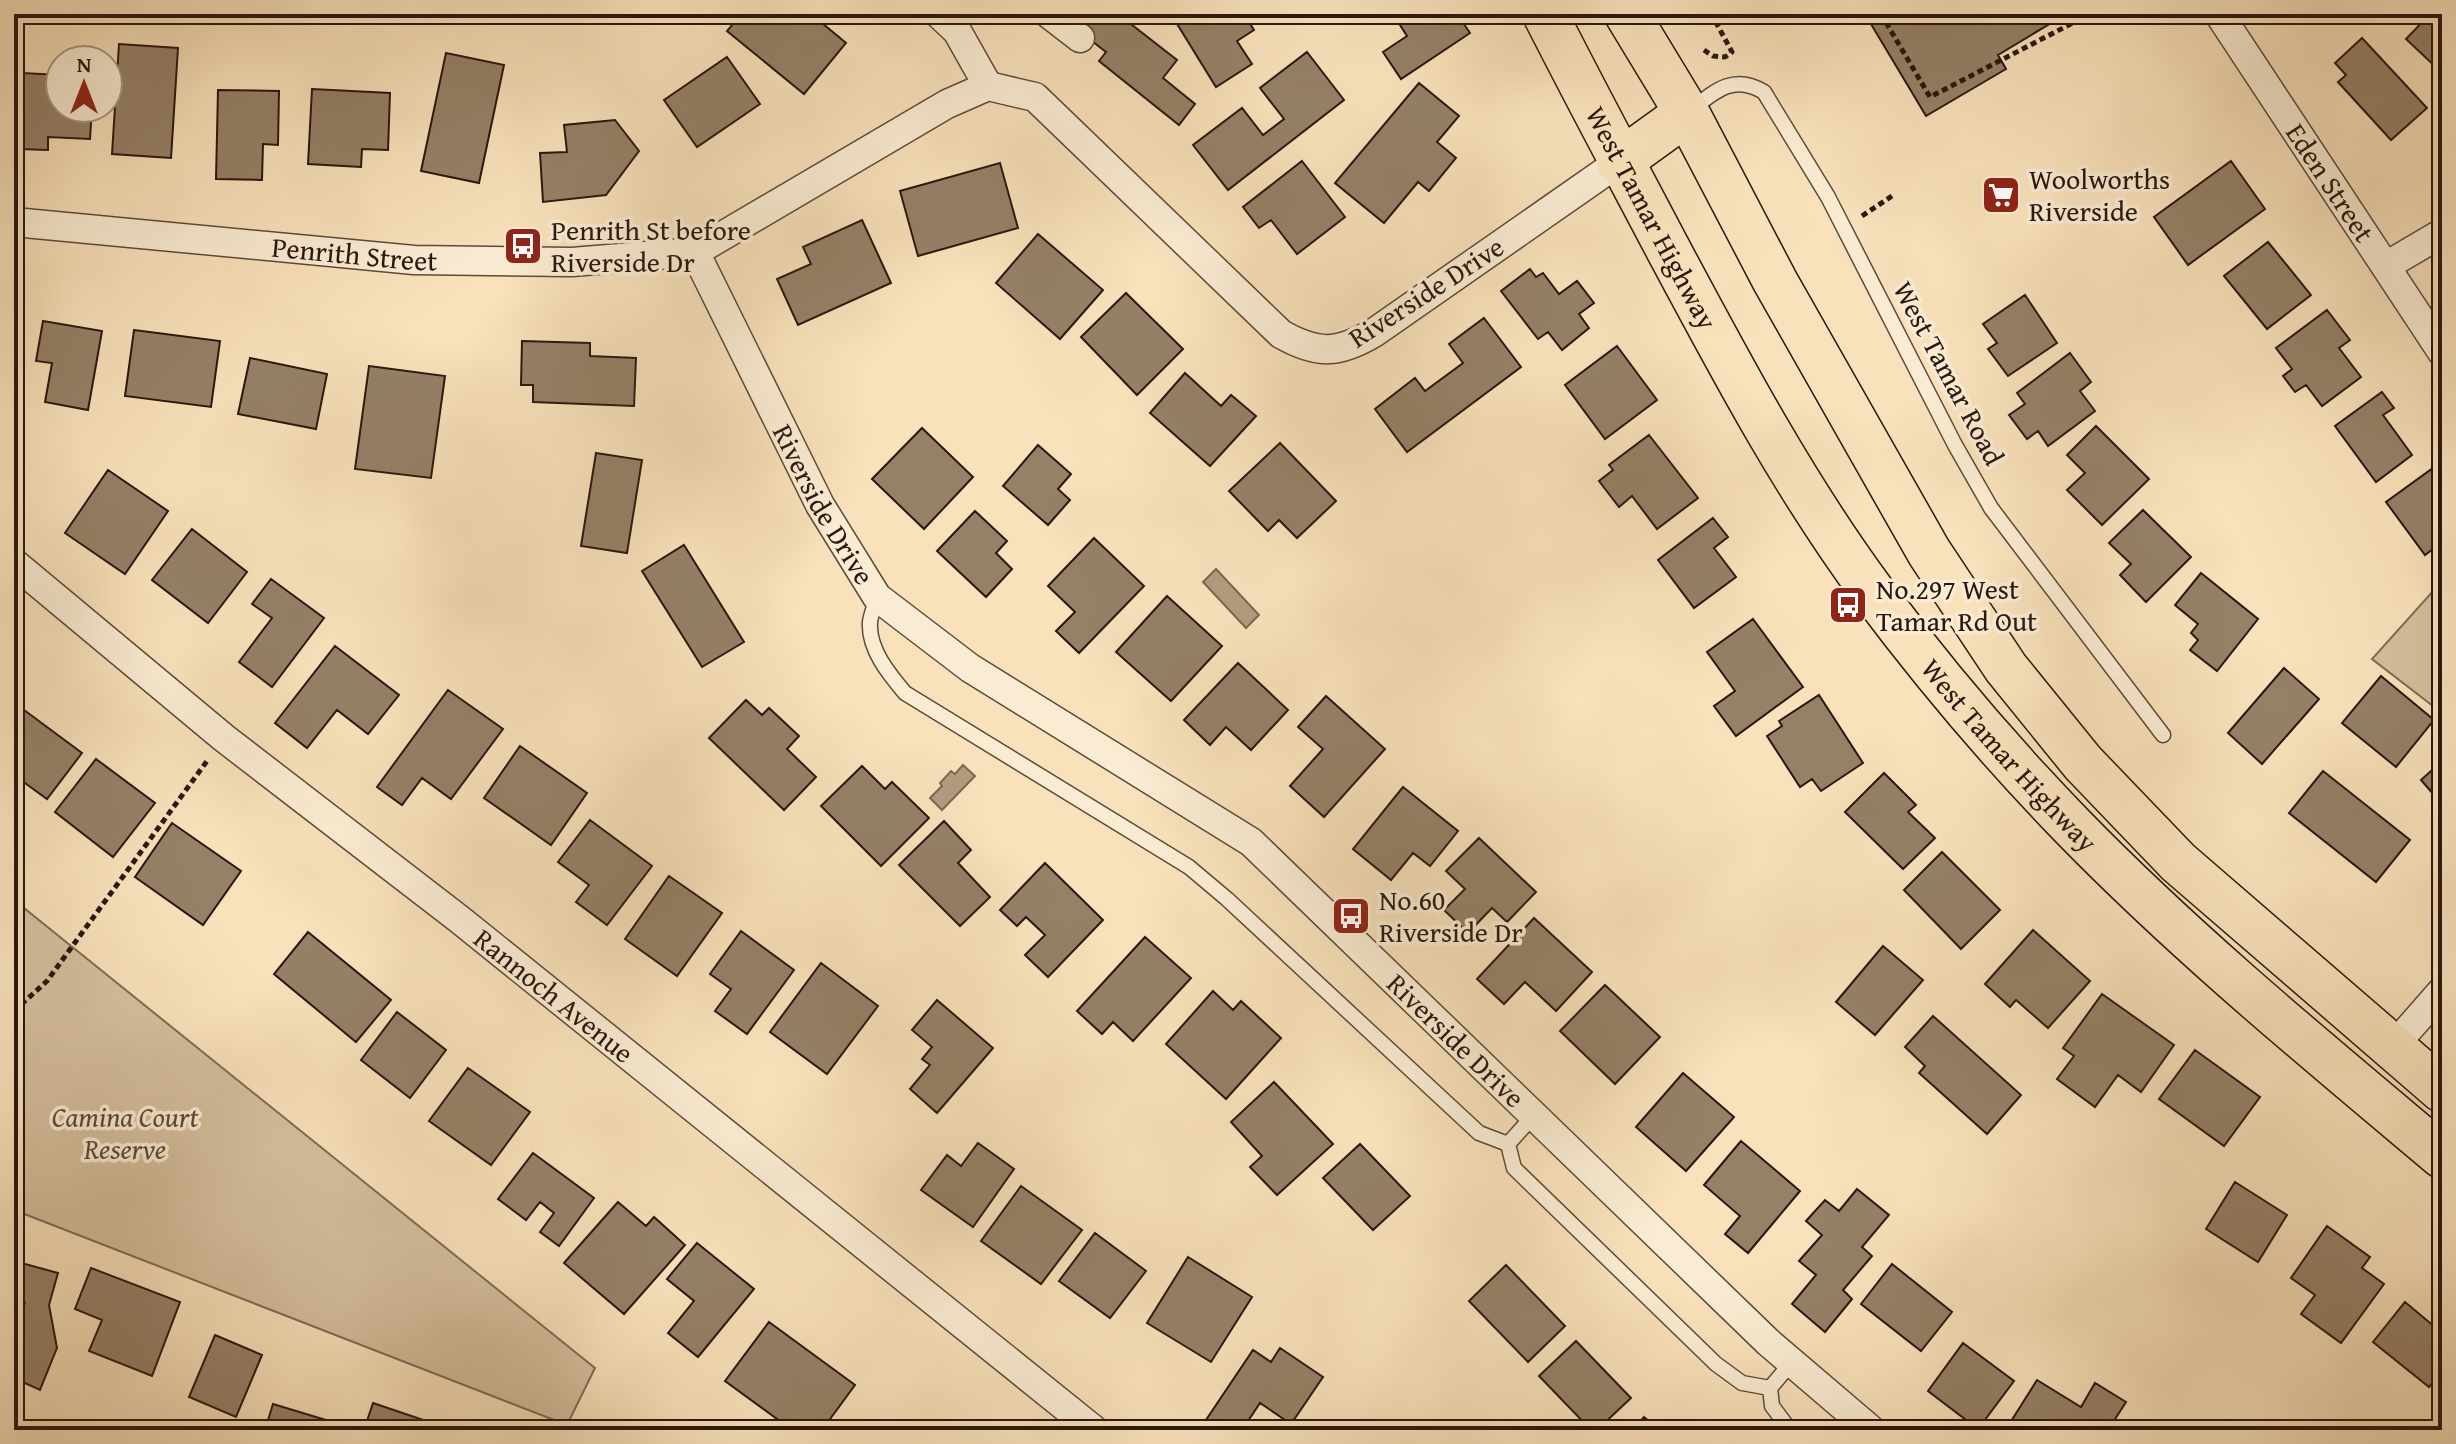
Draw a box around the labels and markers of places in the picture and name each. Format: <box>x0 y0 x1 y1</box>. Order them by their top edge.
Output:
place label: Woolworths Riverside <box>2029 158 2170 231</box>
supermarket icon: Woolworths Riverside <box>1980 174 2022 216</box>
place label: Penrith St before Riverside Dr <box>551 209 751 282</box>
bus stop icon: Penrith St before Riverside Dr <box>502 225 544 267</box>
place label: No.297 West Tamar Rd Out <box>1876 568 2037 641</box>
bus stop icon: No.297 West Tamar Rd Out <box>1827 584 1869 626</box>
place label: No.60 Riverside Dr <box>1379 879 1523 952</box>
bus stop icon: No.60 Riverside Dr <box>1330 895 1372 937</box>

